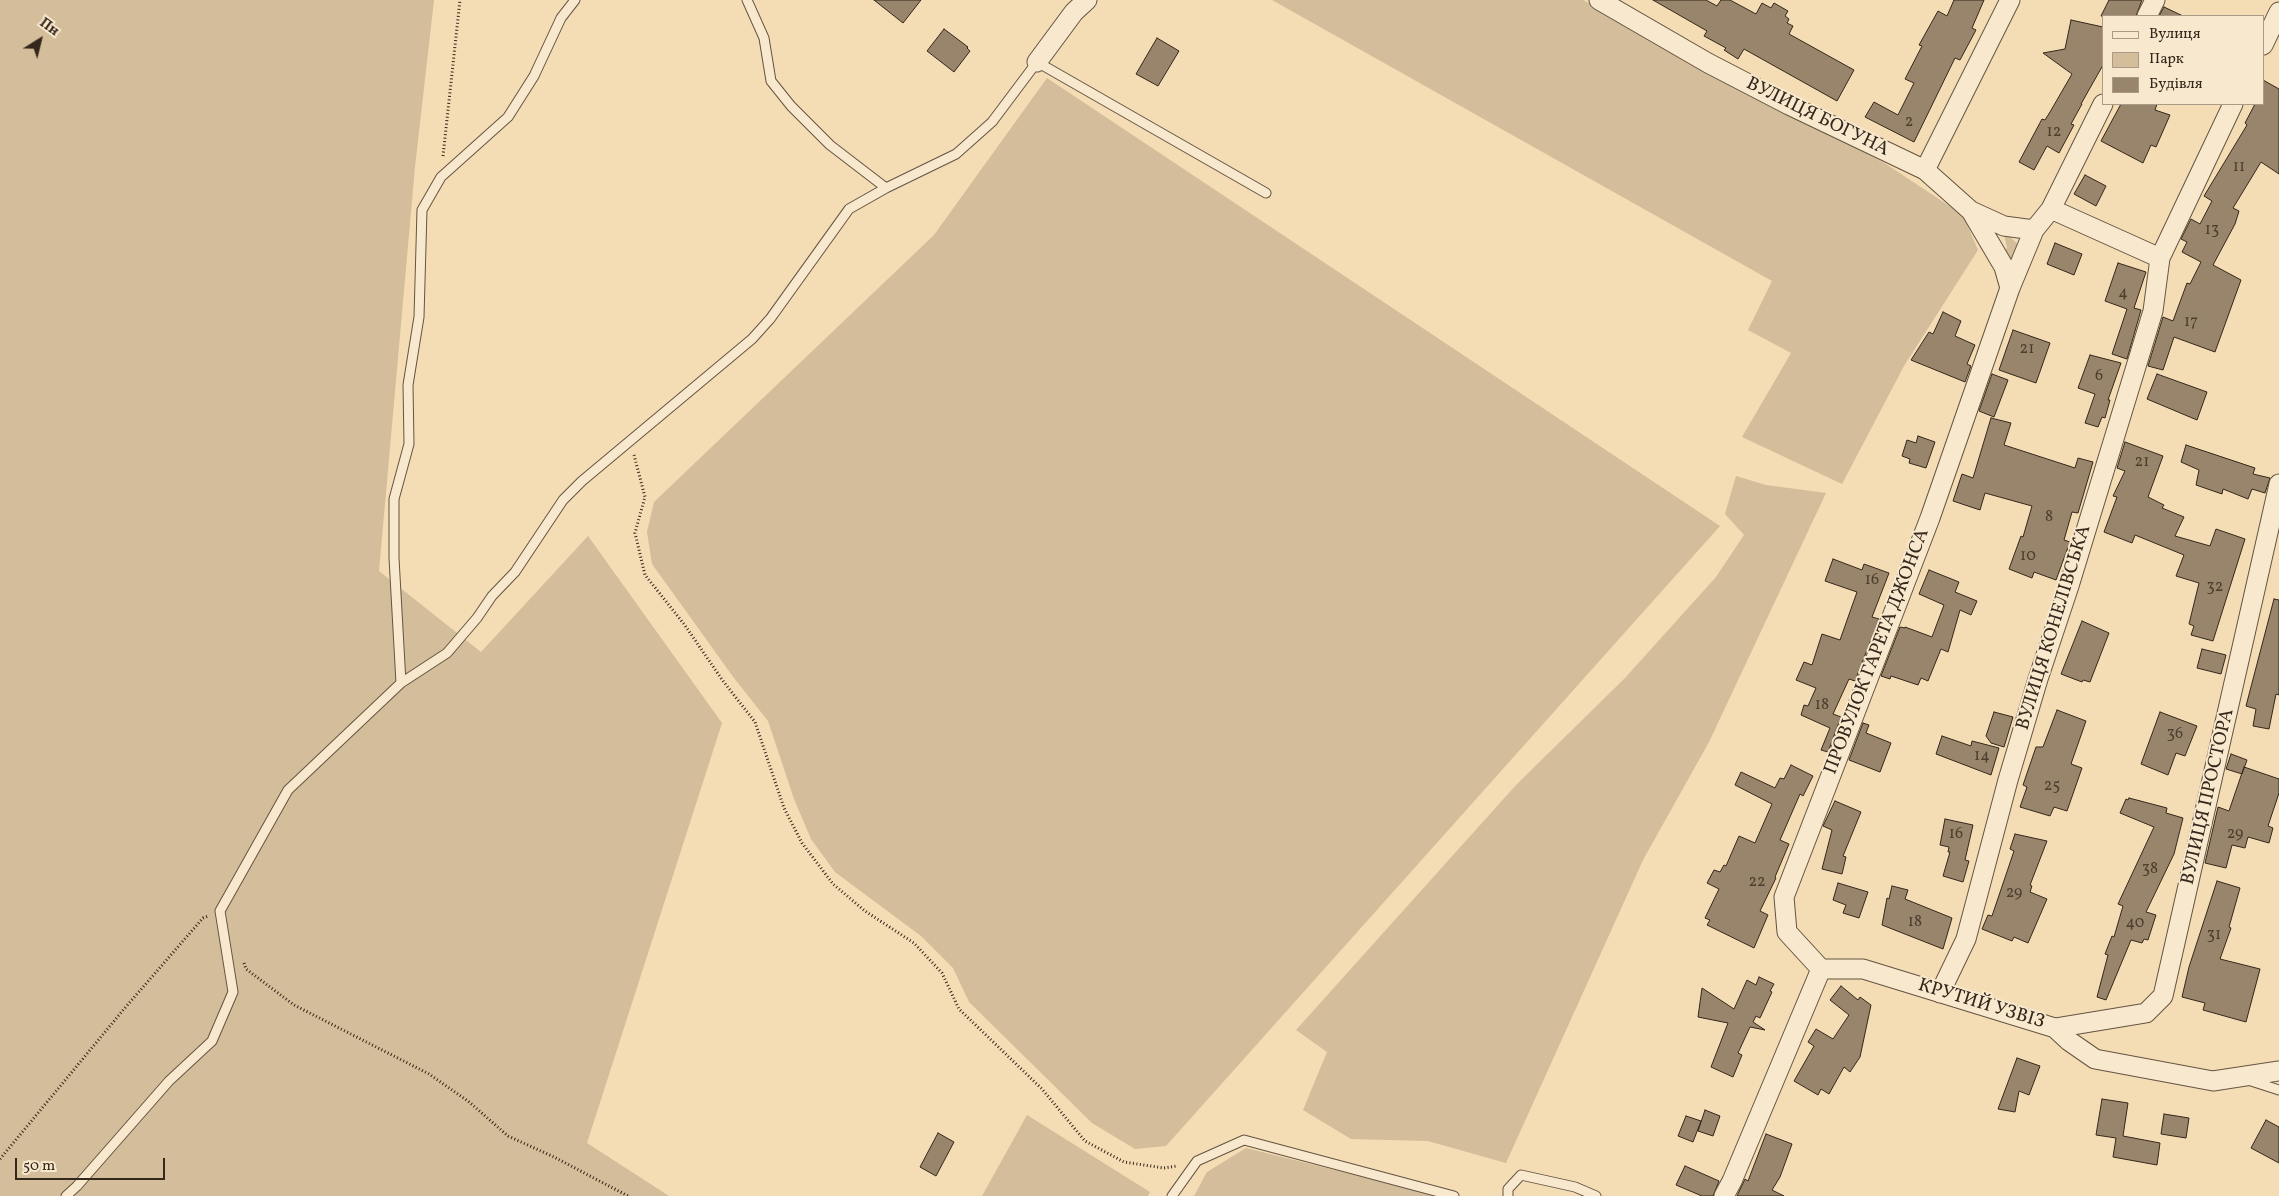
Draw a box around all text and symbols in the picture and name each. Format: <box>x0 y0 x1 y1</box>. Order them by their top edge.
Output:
text: Пн <box>35 14 63 41</box>
north arrow <box>15 15 65 65</box>
legend <box>2102 15 2264 105</box>
text: Вулиця <box>2149 24 2200 45</box>
text: Парк <box>2149 49 2184 70</box>
street label: ВУЛИЦЯ БОГУНА <box>1742 73 1892 163</box>
text: Будівля <box>2149 74 2203 95</box>
house number: 2 <box>1905 113 1913 133</box>
house number: 12 <box>2047 123 2061 143</box>
house number: 11 <box>2233 158 2245 178</box>
house number: 13 <box>2205 221 2219 241</box>
house number: 4 <box>2118 284 2128 304</box>
house number: 17 <box>2184 313 2198 333</box>
house number: 21 <box>2020 340 2034 360</box>
house number: 6 <box>2095 367 2103 387</box>
house number: 21 <box>2135 453 2149 473</box>
house number: 8 <box>2045 508 2053 528</box>
street label: ВУЛИЦЯ КОНЕЛІВСЬКА <box>2013 523 2097 733</box>
street label: ПРОВУЛОК ГАРЕТА ДЖОНСА <box>1821 526 1935 778</box>
house number: 10 <box>2020 547 2036 567</box>
house number: 16 <box>1865 571 1879 591</box>
house number: 32 <box>2207 578 2223 598</box>
house number: 18 <box>1815 696 1829 716</box>
street label: ВУЛИЦЯ ПРОСТОРА <box>2178 707 2240 887</box>
house number: 36 <box>2167 725 2183 745</box>
house number: 14 <box>1974 747 1990 767</box>
house number: 25 <box>2044 777 2060 797</box>
house number: 16 <box>1949 825 1963 845</box>
house number: 29 <box>2227 825 2243 845</box>
house number: 38 <box>2142 860 2158 880</box>
house number: 22 <box>1748 873 1766 893</box>
house number: 29 <box>2006 884 2022 904</box>
house number: 18 <box>1908 913 1922 933</box>
house number: 40 <box>2126 914 2144 934</box>
house number: 31 <box>2207 926 2221 946</box>
street label: КРУТИЙ УЗВІЗ <box>1915 975 2047 1035</box>
scale bar <box>18 1148 168 1180</box>
text: 50 m <box>23 1156 55 1177</box>

